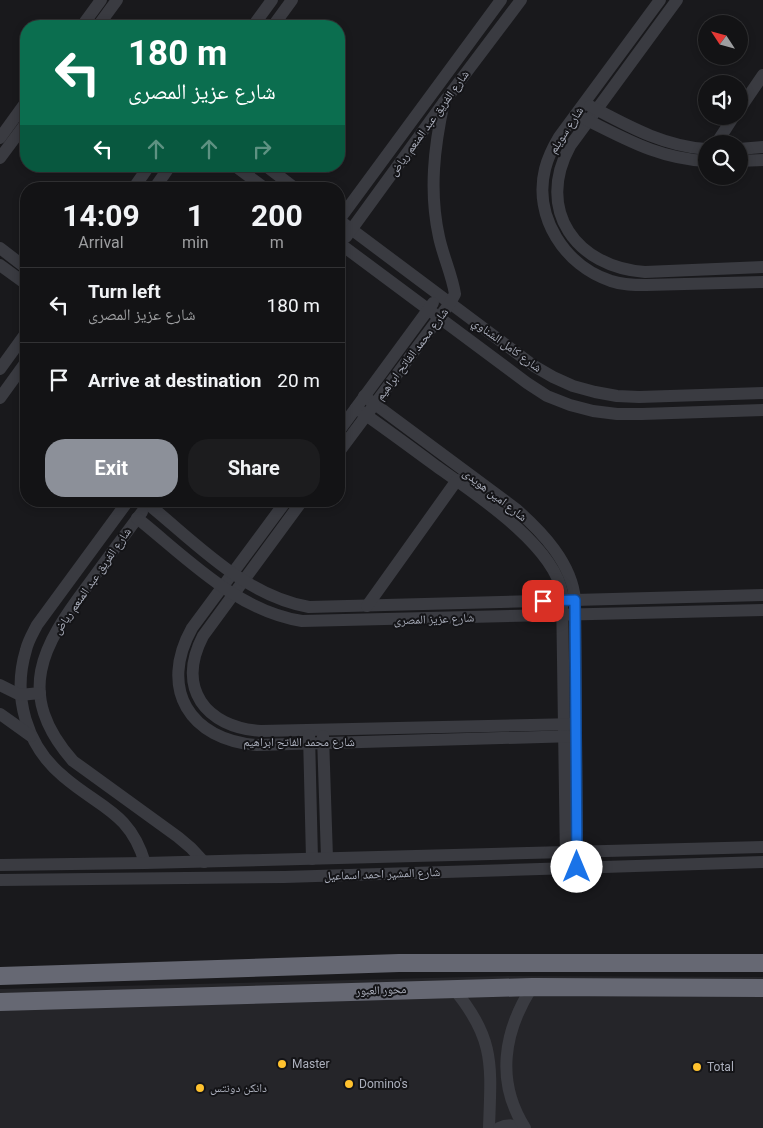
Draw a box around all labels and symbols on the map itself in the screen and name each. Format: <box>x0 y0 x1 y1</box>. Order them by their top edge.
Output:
north arrow <box>698 15 748 65</box>
street label: شارع الفريق عبد المنعم رياض <box>386 68 473 179</box>
street label: شارع سويلم <box>546 104 587 156</box>
street label: شارع محمد الفاتح ابراهيم <box>373 305 452 403</box>
street label: شارع كامل الشناوي <box>468 315 544 377</box>
street label: شارع امين هويدى <box>460 466 530 525</box>
street label: شارع الفريق عبد المنعم رياض <box>50 525 135 638</box>
pin <box>522 580 564 622</box>
street label: شارع عزيز المصرى <box>393 611 475 628</box>
street label: شارع محمد الفاتح ابراهيم <box>243 735 355 750</box>
position arrow <box>550 840 602 892</box>
street label: شارع المشير احمد اسماعيل <box>324 865 441 884</box>
street label: محور العبور <box>354 982 407 998</box>
place label: Master <box>292 1057 330 1071</box>
marker: Master <box>276 1058 288 1070</box>
place label: Total <box>707 1060 734 1074</box>
marker: Total <box>691 1061 703 1073</box>
place label: Domino's <box>359 1077 408 1091</box>
marker: Domino's <box>343 1078 355 1090</box>
place label: دانكن دونتس <box>210 1081 267 1095</box>
marker: دانكن دونتس <box>194 1082 206 1094</box>

